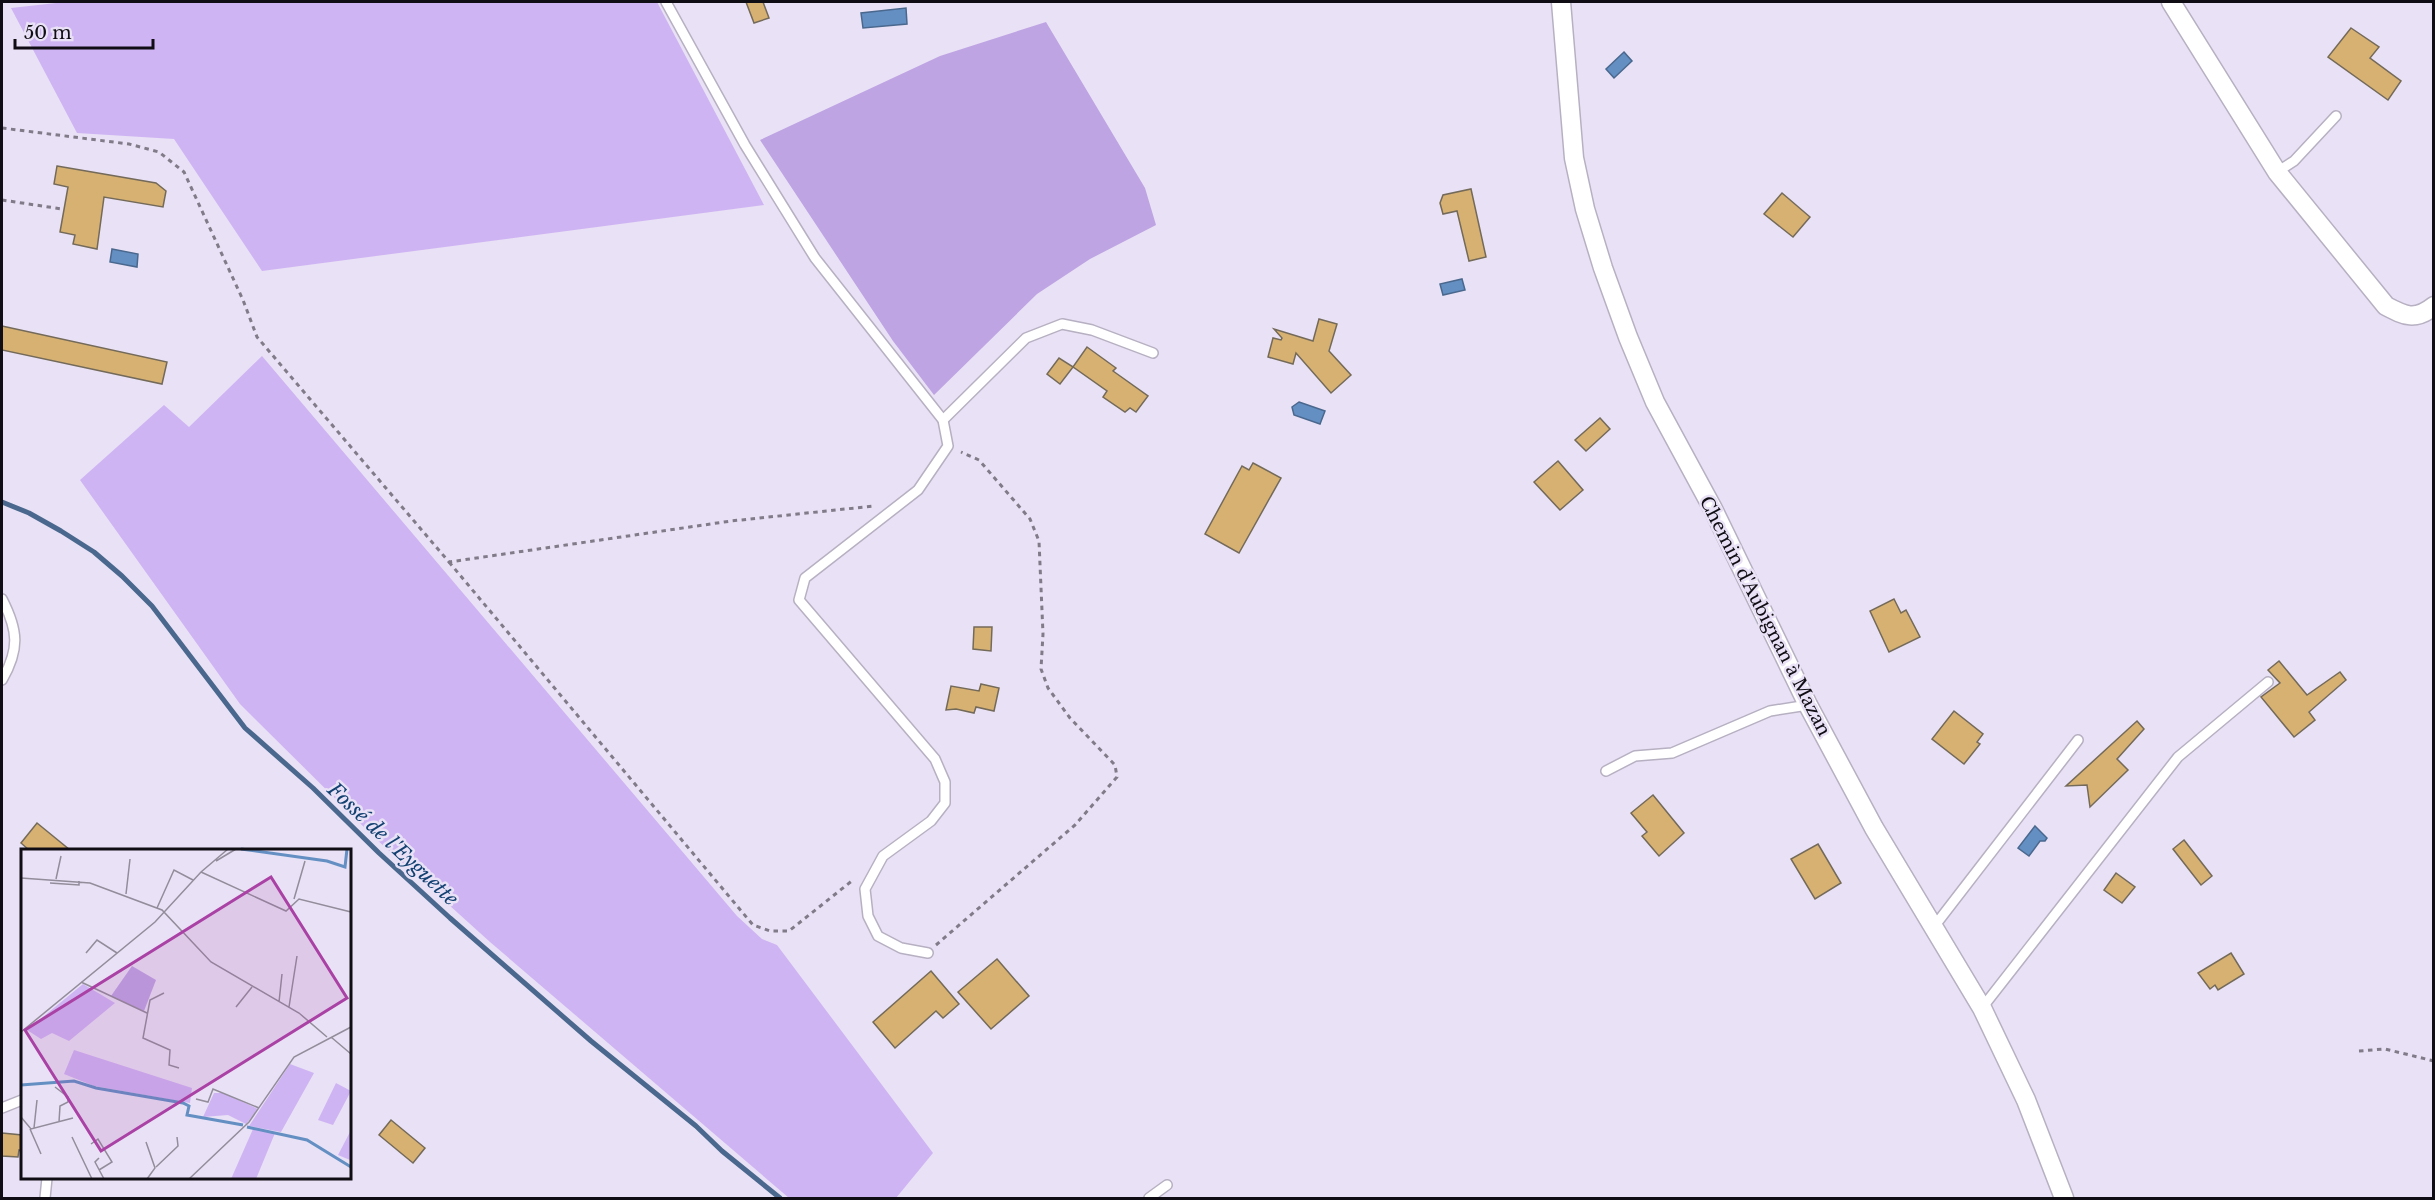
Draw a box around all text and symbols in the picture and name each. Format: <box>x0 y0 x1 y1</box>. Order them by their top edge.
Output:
scale bar <box>15 12 153 50</box>
text: 50 m <box>24 22 72 44</box>
street label: Chemin d'Aubignan à Mazan <box>1695 492 1835 740</box>
water label: Fossé de l'Eyguette <box>322 777 463 911</box>
inset map <box>21 849 351 1179</box>

